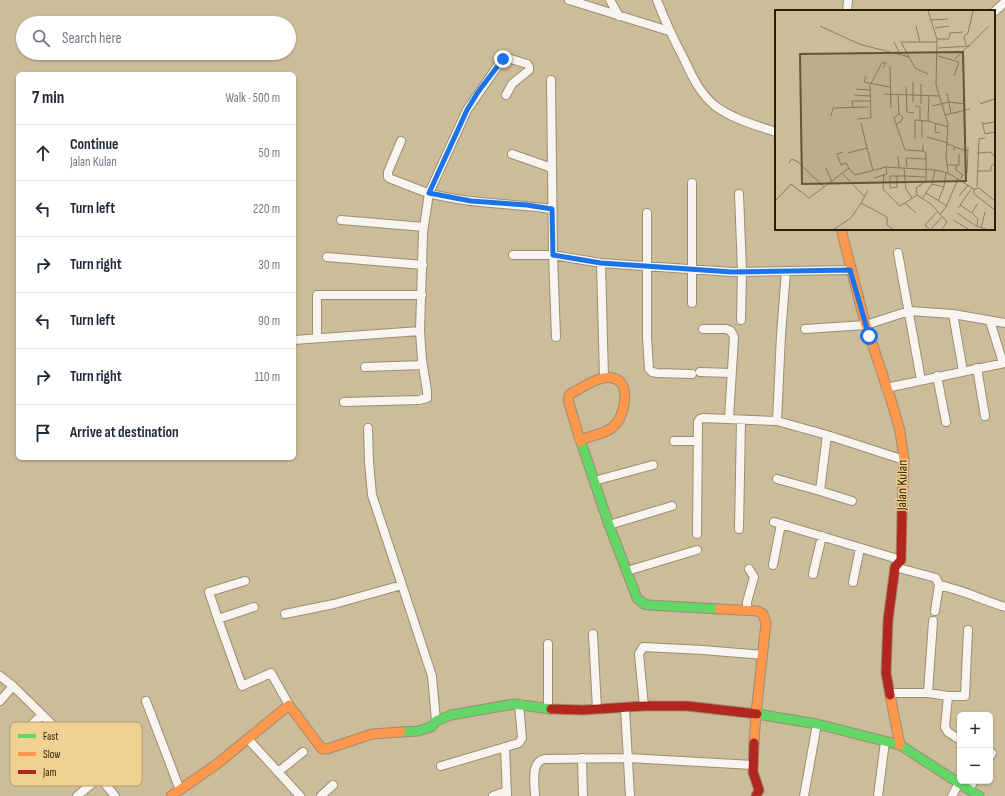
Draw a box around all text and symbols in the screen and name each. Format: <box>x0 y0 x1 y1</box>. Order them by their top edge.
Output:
inset map <box>775 10 995 230</box>
search box <box>16 16 296 60</box>
icon: search <box>30 27 52 49</box>
text: Search here <box>62 29 122 48</box>
route end <box>494 50 512 68</box>
text: 7 min <box>32 88 64 108</box>
text: Walk · 500 m <box>226 90 280 106</box>
text: Continue <box>70 135 119 154</box>
icon: ahead <box>32 142 54 164</box>
text: 50 m <box>259 145 280 161</box>
text: Jalan Kulan <box>70 154 117 170</box>
icon: left <box>32 198 54 220</box>
text: Turn left <box>70 199 115 218</box>
text: 220 m <box>253 201 280 217</box>
icon: right <box>32 254 54 276</box>
text: Turn right <box>70 255 122 274</box>
text: 30 m <box>258 257 280 273</box>
icon: left <box>32 310 54 332</box>
text: Turn left <box>70 311 115 330</box>
text: 90 m <box>258 313 280 329</box>
route start <box>860 327 878 345</box>
icon: right <box>32 366 54 388</box>
text: Turn right <box>70 367 122 386</box>
text: 110 m <box>255 369 280 385</box>
icon: arrive <box>32 422 54 444</box>
text: Arrive at destination <box>70 423 179 442</box>
street label: Jalan Kulan <box>893 460 911 511</box>
map controls <box>957 712 993 784</box>
button: + <box>957 712 993 748</box>
legend <box>10 722 142 786</box>
text: Fast <box>43 730 59 743</box>
text: Slow <box>43 748 60 761</box>
button: − <box>957 748 993 784</box>
text: Jam <box>42 766 57 779</box>

